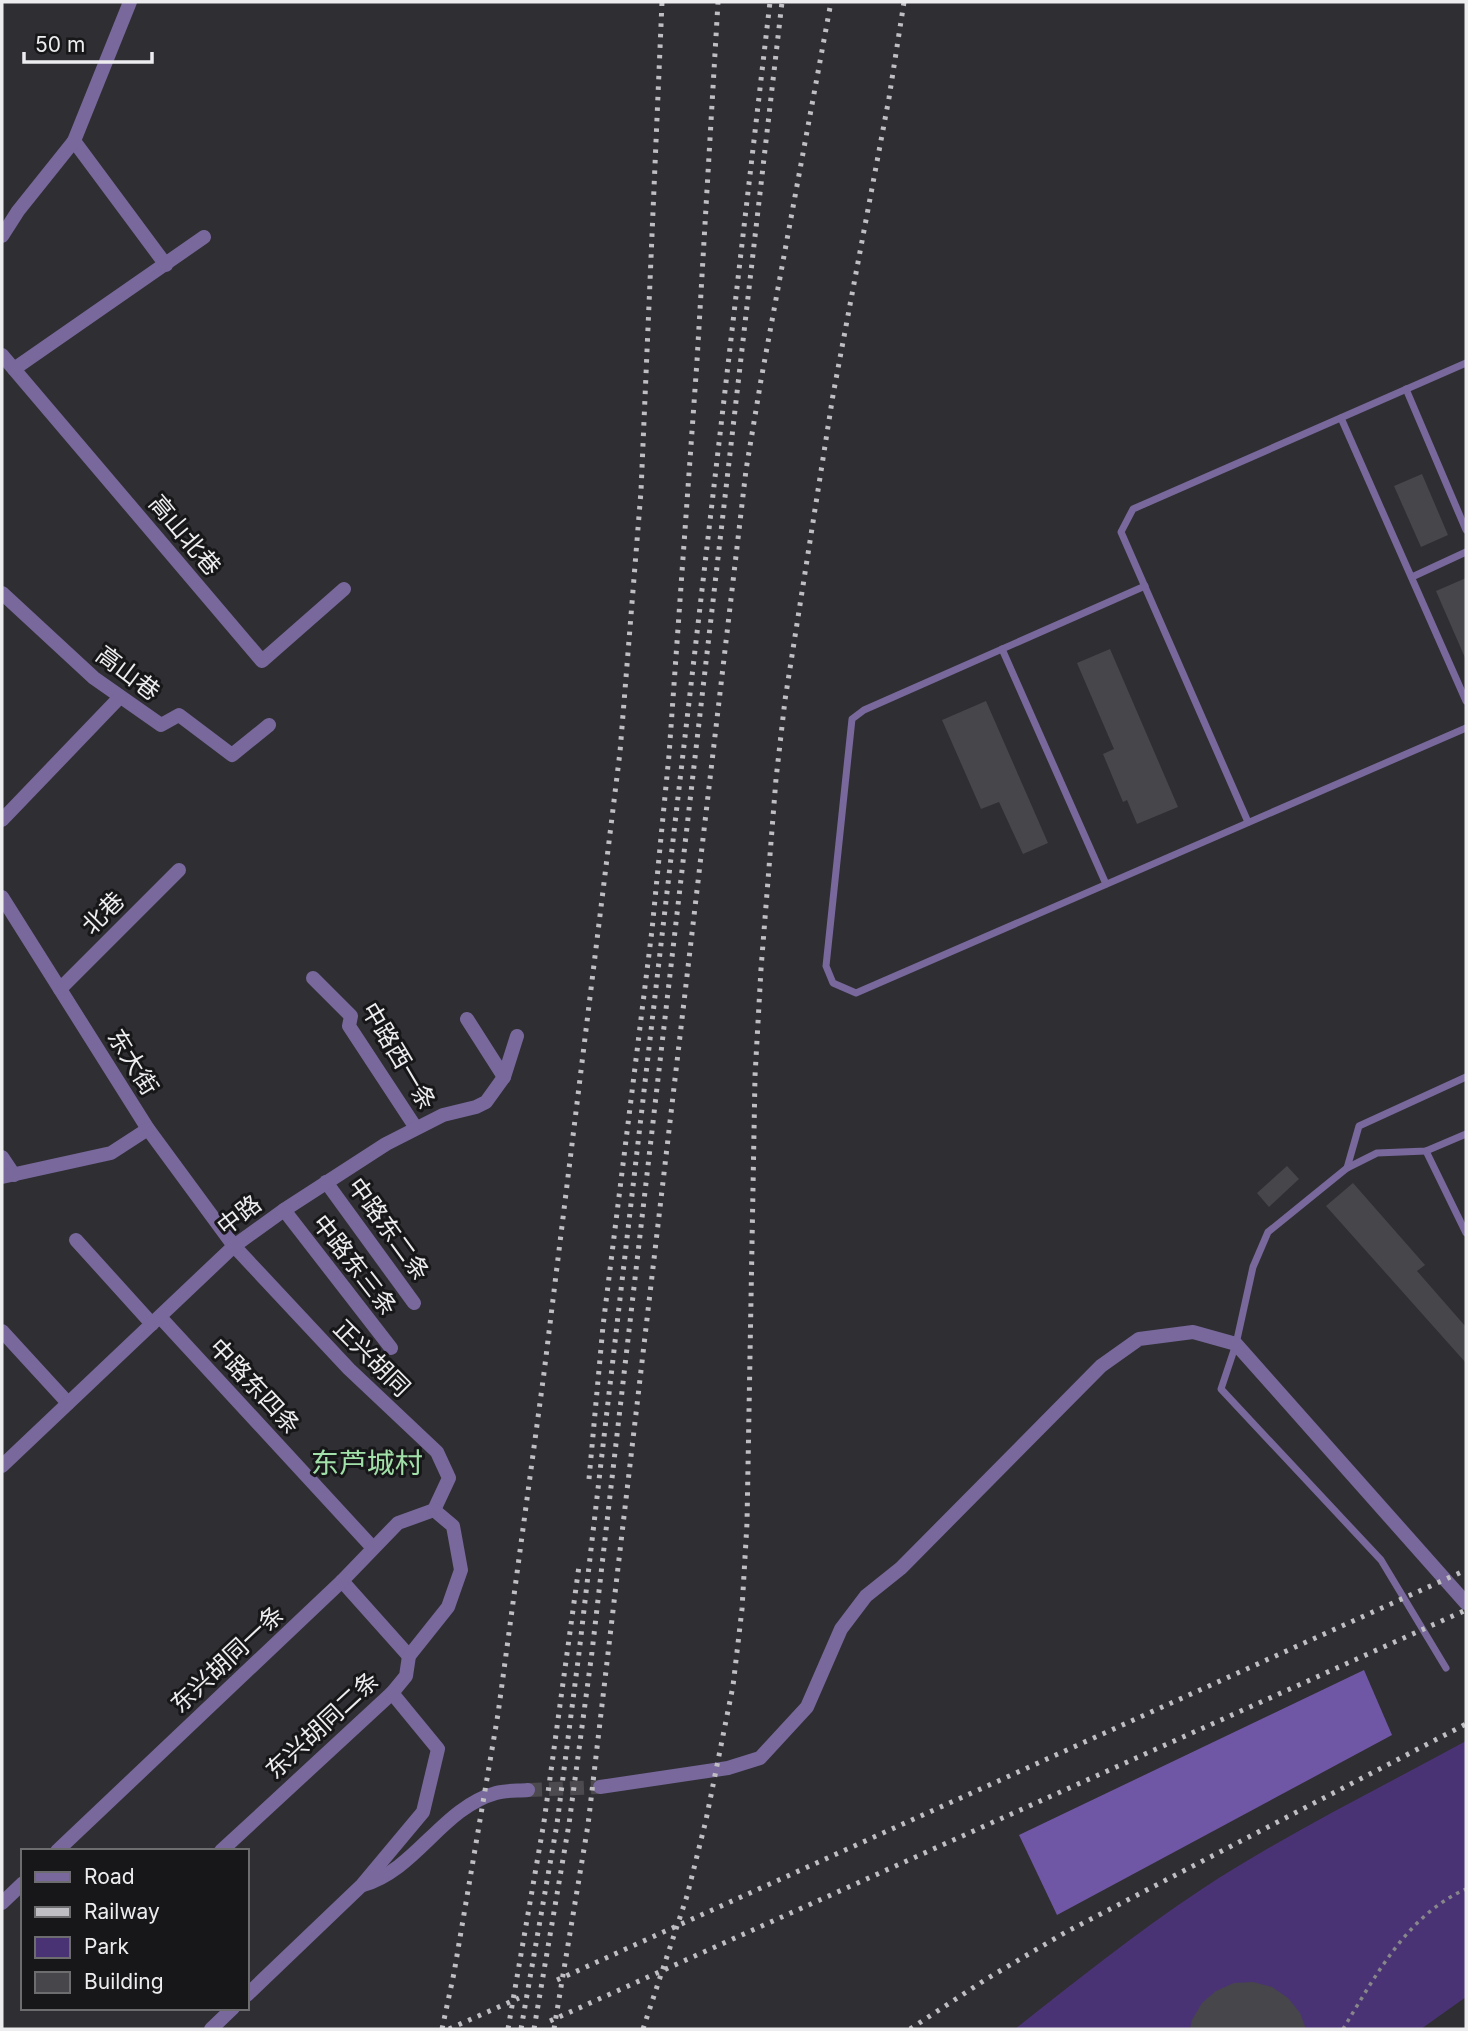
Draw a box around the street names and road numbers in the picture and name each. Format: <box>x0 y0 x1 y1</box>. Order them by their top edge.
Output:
street label: 高山北巷 <box>143 489 227 581</box>
street label: 高山巷 <box>91 640 165 706</box>
street label: 北巷 <box>76 886 130 940</box>
street label: 中路西一条 <box>356 997 442 1115</box>
street label: 东大街 <box>102 1024 164 1100</box>
street label: 中路东二条 <box>342 1172 436 1286</box>
street label: 中路 <box>211 1189 267 1241</box>
street label: 中路东三条 <box>307 1209 403 1321</box>
street label: 正兴胡同 <box>328 1314 416 1402</box>
street label: 中路东四条 <box>203 1332 307 1440</box>
street label: 东兴胡同一条 <box>164 1599 290 1719</box>
street label: 东兴胡同二条 <box>259 1665 385 1785</box>

